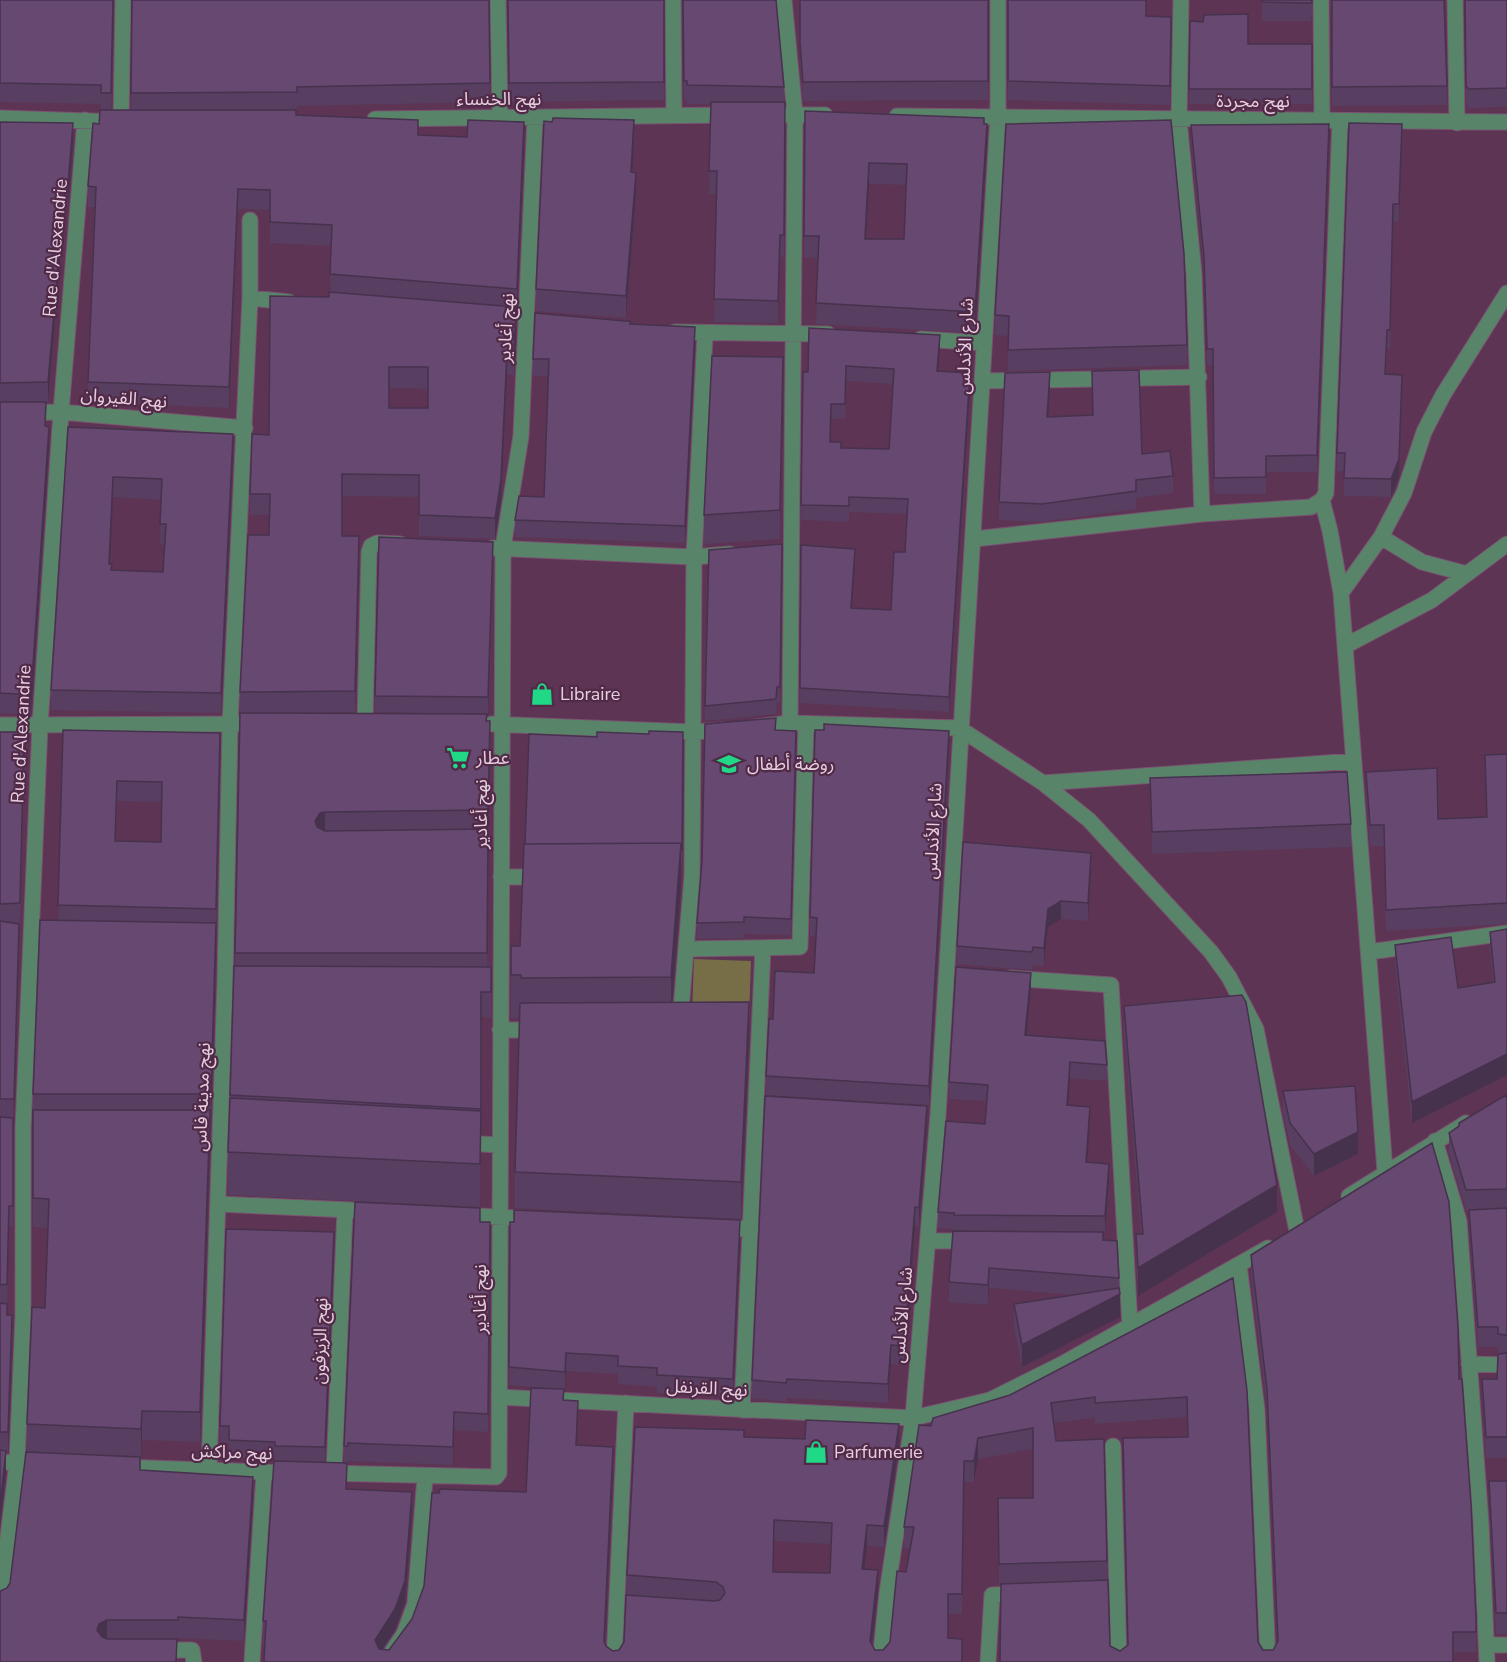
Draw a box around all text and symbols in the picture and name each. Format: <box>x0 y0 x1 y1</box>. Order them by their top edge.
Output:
street label: نهج الخنساء <box>457 87 541 112</box>
street label: نهج مجردة <box>1216 89 1290 114</box>
street label: Rue d'Alexandrie <box>37 178 73 318</box>
street label: نهج أغادير <box>492 292 521 365</box>
street label: شارع الأندلس <box>951 297 981 395</box>
street label: نهج القيروان <box>80 382 168 415</box>
street label: Rue d'Alexandrie <box>5 664 37 804</box>
shop icon: Libraire <box>529 681 555 707</box>
place label: Libraire <box>560 682 620 706</box>
supermarket icon: عطار <box>445 745 471 771</box>
place label: عطار <box>475 746 510 770</box>
school or university icon: روضة أطفال <box>716 751 742 777</box>
place label: روضة أطفال <box>747 752 834 776</box>
street label: نهج أغادير <box>469 779 494 850</box>
street label: شارع الأندلس <box>918 782 950 880</box>
street label: نهج مدينة فاس <box>188 1042 217 1152</box>
street label: نهج أغادير <box>468 1264 493 1335</box>
street label: شارع الأندلس <box>886 1266 920 1364</box>
street label: نهج الزيزفون <box>306 1297 335 1385</box>
street label: نهج القرنفل <box>666 1374 748 1403</box>
street label: نهج مراكش <box>191 1439 273 1466</box>
shop icon: Parfumerie <box>803 1439 829 1465</box>
place label: Parfumerie <box>834 1440 923 1464</box>

